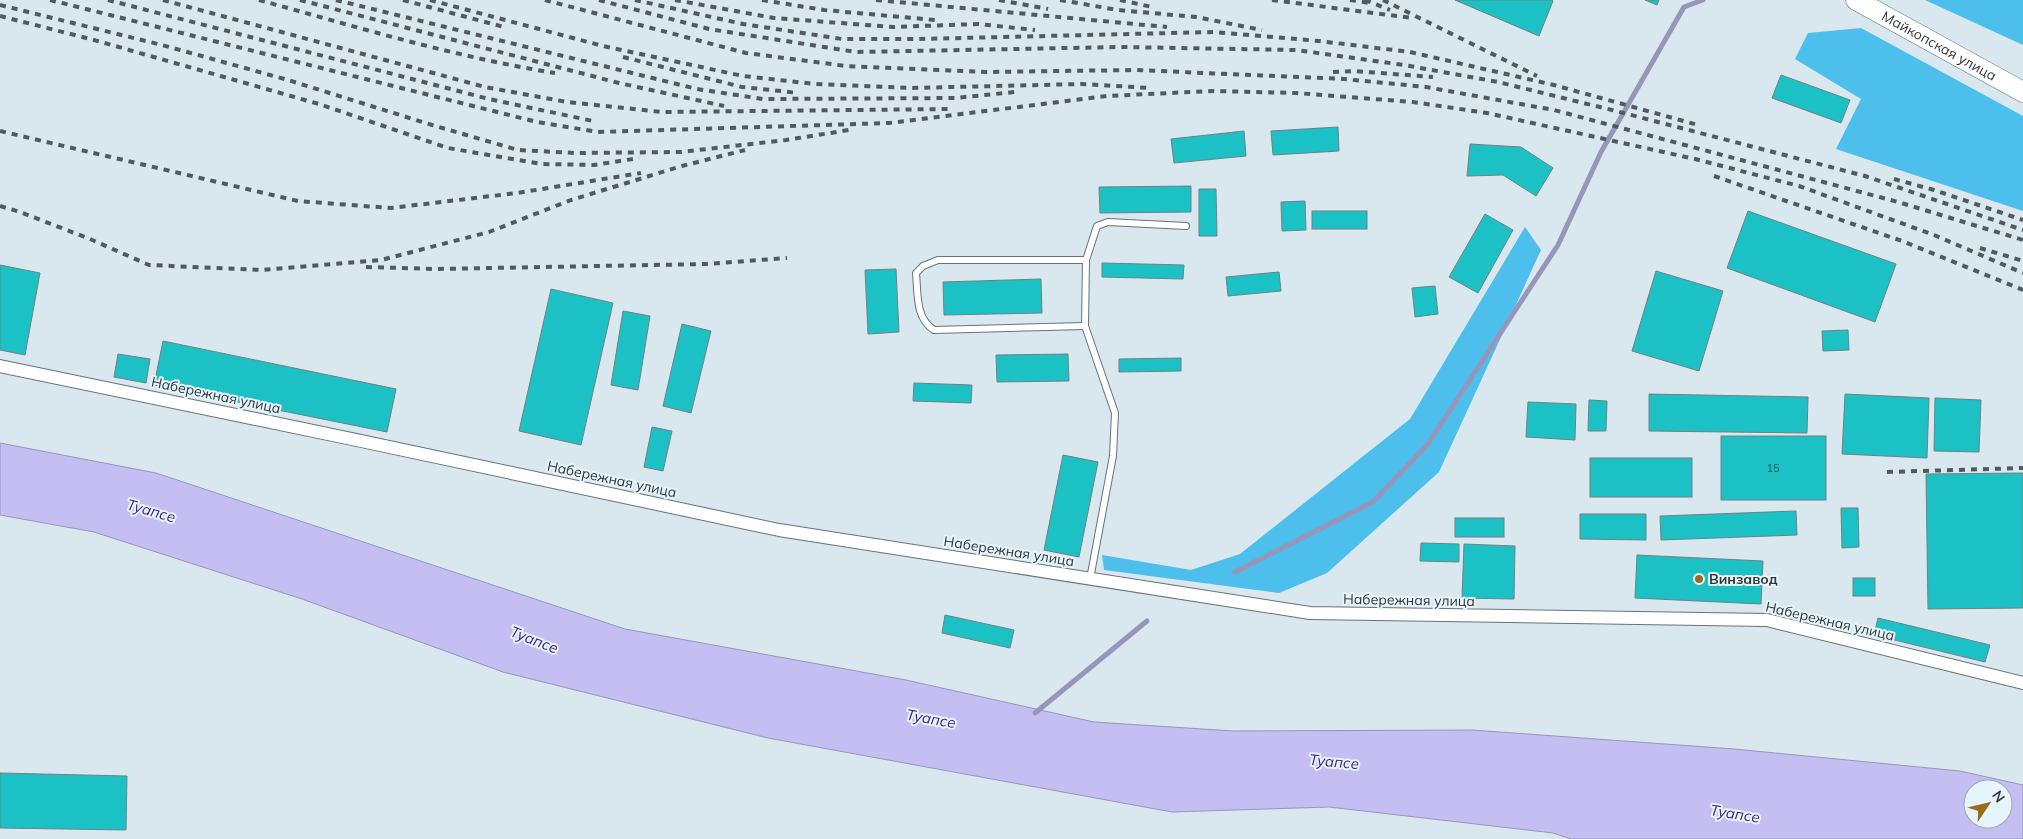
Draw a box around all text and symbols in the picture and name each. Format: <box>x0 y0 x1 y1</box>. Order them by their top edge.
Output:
street label: Майкопская улица <box>1879 7 2000 85</box>
street label: Набережная улица <box>150 372 282 418</box>
street label: Набережная улица <box>546 456 678 502</box>
house number: 15 <box>1766 461 1780 475</box>
water label: Туапсе <box>125 495 178 527</box>
street label: Набережная улица <box>942 532 1076 570</box>
place label: Винзавод <box>1709 570 1778 588</box>
marker: Винзавод <box>1693 573 1705 585</box>
street label: Набережная улица <box>1343 590 1475 610</box>
street label: Набережная улица <box>1764 597 1896 645</box>
water label: Туапсе <box>507 622 561 657</box>
water label: Туапсе <box>905 705 957 732</box>
water label: Туапсе <box>1308 750 1360 773</box>
north arrow <box>1963 779 2013 829</box>
text: N <box>1988 787 2009 806</box>
water label: Туапсе <box>1709 800 1761 827</box>

